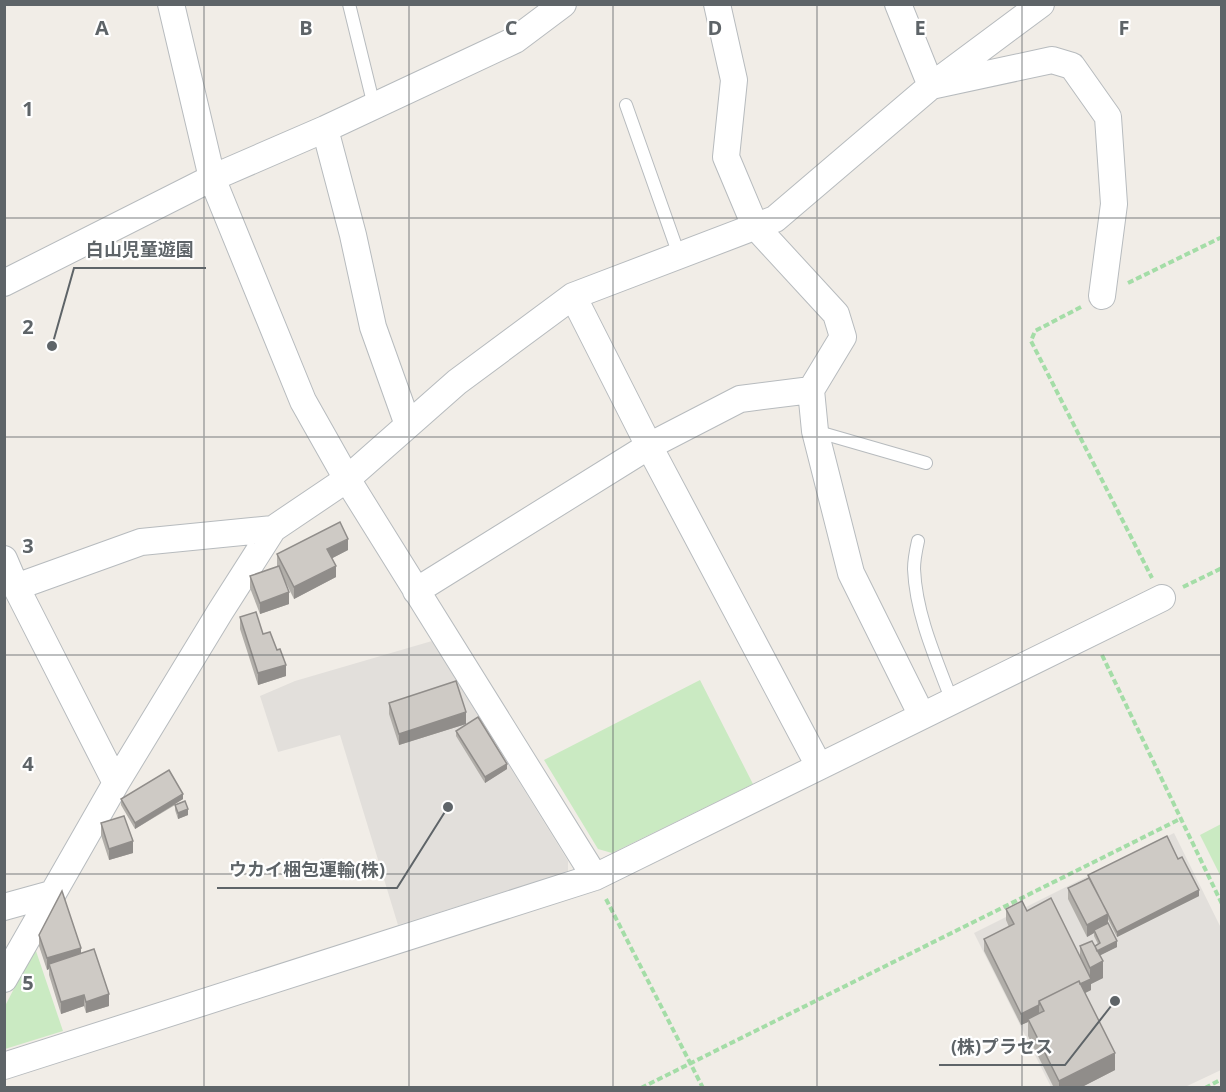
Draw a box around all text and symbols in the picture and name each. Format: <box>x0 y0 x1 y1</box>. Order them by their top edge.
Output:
text: A <box>95 14 109 41</box>
text: B <box>299 14 313 41</box>
text: C <box>505 14 518 41</box>
text: D <box>708 14 722 41</box>
text: E <box>914 14 926 41</box>
text: F <box>1119 14 1129 41</box>
text: 1 <box>22 95 34 122</box>
callout: 白山児童遊園 <box>74 232 206 268</box>
text: 白山児童遊園 <box>86 237 194 261</box>
text: 2 <box>22 313 34 340</box>
text: 3 <box>22 532 34 559</box>
text: 4 <box>22 750 34 777</box>
callout: ウカイ梱包運輸(株) <box>217 852 397 888</box>
text: ウカイ梱包運輸(株) <box>229 857 385 881</box>
text: 5 <box>22 969 34 996</box>
callout: (株)プラセス <box>939 1029 1065 1065</box>
text: (株)プラセス <box>951 1034 1053 1058</box>

